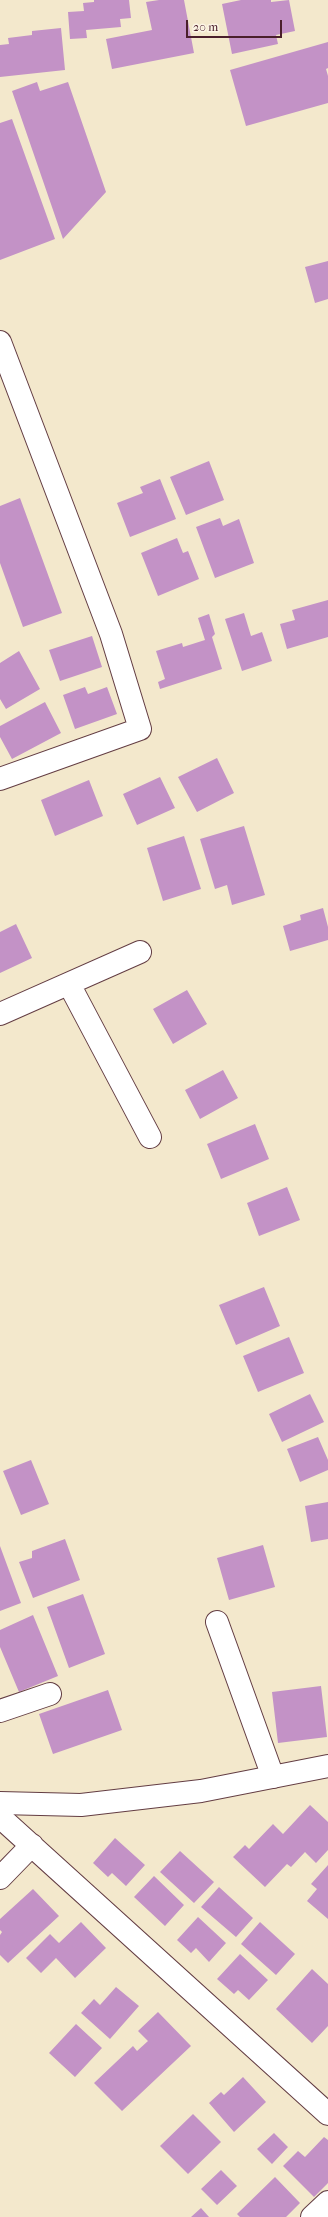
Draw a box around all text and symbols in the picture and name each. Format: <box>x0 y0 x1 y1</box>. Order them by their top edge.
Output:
scale bar <box>188 12 284 38</box>
text: 20 m <box>193 20 218 34</box>

